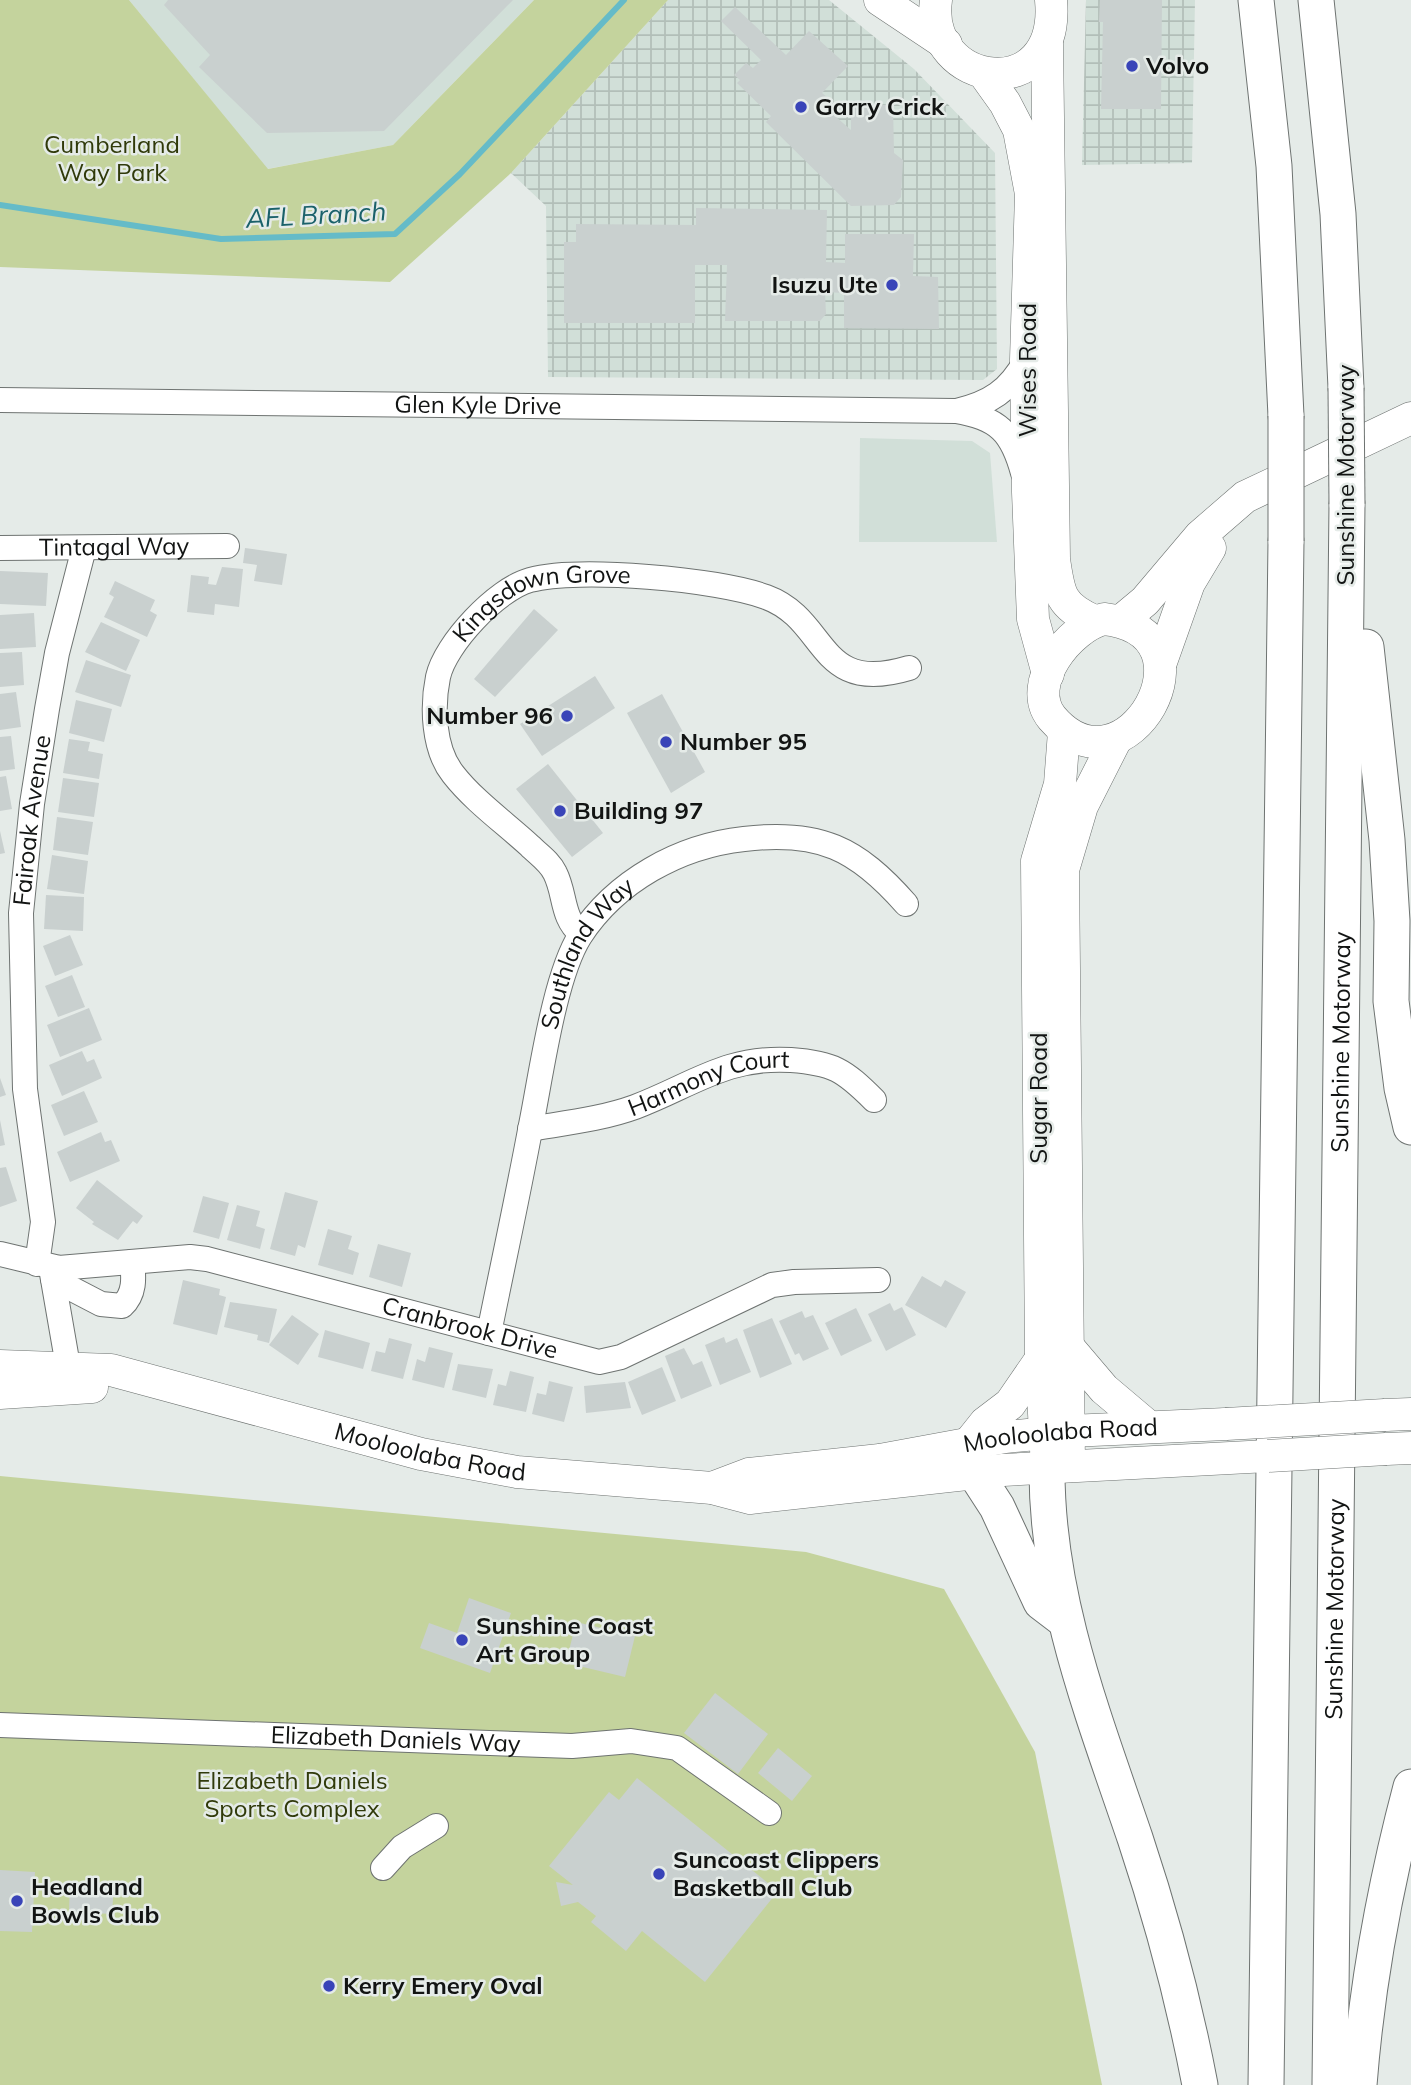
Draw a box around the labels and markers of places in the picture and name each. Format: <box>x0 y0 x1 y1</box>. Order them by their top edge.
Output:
place label: Volvo <box>1145 50 1209 80</box>
marker: Volvo <box>1124 58 1140 74</box>
place label: Garry Crick <box>815 91 945 121</box>
marker: Garry Crick <box>793 99 809 115</box>
place label: Isuzu Ute <box>771 269 878 299</box>
marker: Isuzu Ute <box>884 277 900 293</box>
place label: Number 96 <box>426 700 553 730</box>
marker: Number 96 <box>559 708 575 724</box>
place label: Number 95 <box>680 726 807 756</box>
marker: Number 95 <box>658 734 674 750</box>
place label: Building 97 <box>574 795 703 825</box>
marker: Building 97 <box>552 803 568 819</box>
place label: Sunshine Coast Art Group <box>476 1610 653 1668</box>
marker: Sunshine Coast Art Group <box>454 1632 470 1648</box>
place label: Suncoast Clippers Basketball Club <box>673 1844 879 1902</box>
marker: Suncoast Clippers Basketball Club <box>651 1866 667 1882</box>
place label: Headland Bowls Club <box>31 1871 159 1929</box>
marker: Headland Bowls Club <box>9 1893 25 1909</box>
place label: Kerry Emery Oval <box>343 1970 543 2000</box>
marker: Kerry Emery Oval <box>321 1978 337 1994</box>

